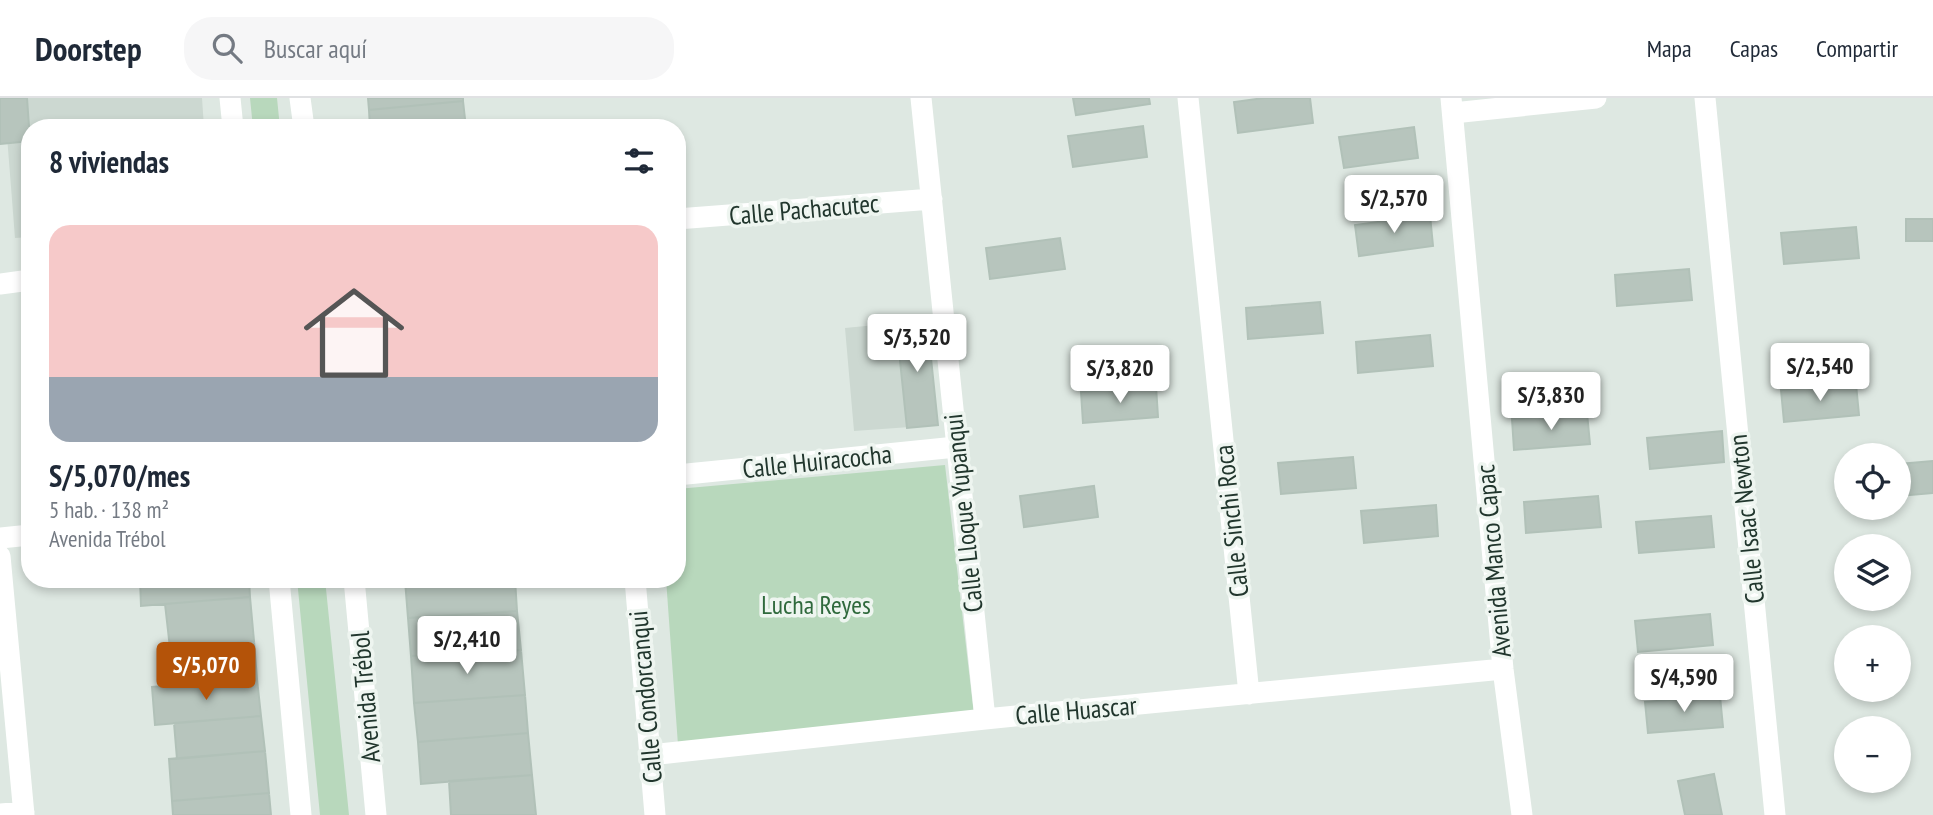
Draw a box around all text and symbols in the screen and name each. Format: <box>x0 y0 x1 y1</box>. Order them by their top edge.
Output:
search box <box>184 17 674 80</box>
text: Doorstep <box>35 27 142 70</box>
icon: search <box>208 29 246 67</box>
text: Buscar aquí <box>264 32 367 65</box>
text: Mapa <box>1647 33 1692 64</box>
text: Capas <box>1730 33 1778 64</box>
text: Compartir <box>1816 33 1898 64</box>
text: 8 viviendas <box>49 142 169 181</box>
icon: filters <box>620 142 658 180</box>
pin: S/2,570 <box>1329 176 1459 235</box>
text: S/2,570 <box>1360 183 1428 212</box>
street label: Calle Pachacutec <box>728 186 880 232</box>
icon: home <box>291 270 417 396</box>
pin: S/3,520 <box>852 314 982 374</box>
text: S/3,520 <box>883 322 951 351</box>
pin: S/2,540 <box>1755 344 1885 403</box>
pin: S/3,820 <box>1055 345 1185 405</box>
text: S/2,540 <box>1786 351 1854 380</box>
text: S/3,820 <box>1086 353 1154 382</box>
pin: S/3,830 <box>1486 372 1616 432</box>
text: S/3,830 <box>1517 380 1585 409</box>
street label: Calle Lloque Yupanqui <box>936 412 990 614</box>
street label: Calle Isaac Newton <box>1721 433 1771 605</box>
street label: Calle Huiracocha <box>741 437 893 485</box>
street label: Calle Sinchi Roca <box>1207 443 1255 599</box>
map controls <box>1834 443 1911 793</box>
button: locate <box>1834 443 1911 520</box>
text: S/5,070/mes <box>49 456 190 495</box>
street label: Avenida Manco Capac <box>1468 463 1518 659</box>
text: 5 hab. · 138 m² <box>49 495 169 524</box>
text: Avenida Trébol <box>49 524 166 553</box>
button: layers <box>1834 534 1911 611</box>
park label: Lucha Reyes <box>761 588 871 621</box>
street label: Calle Condorcanqui <box>621 609 669 785</box>
pin: S/2,410 <box>402 616 532 676</box>
text: S/2,410 <box>433 624 501 653</box>
button: + <box>1834 625 1911 702</box>
street label: Avenida Trébol <box>343 630 387 764</box>
pin: S/5,070 <box>141 642 271 702</box>
text: S/5,070 <box>172 650 240 679</box>
pin: S/4,590 <box>1619 654 1749 714</box>
text: S/4,590 <box>1650 662 1718 691</box>
street label: Calle Huascar <box>1014 688 1138 732</box>
button: − <box>1834 716 1911 793</box>

